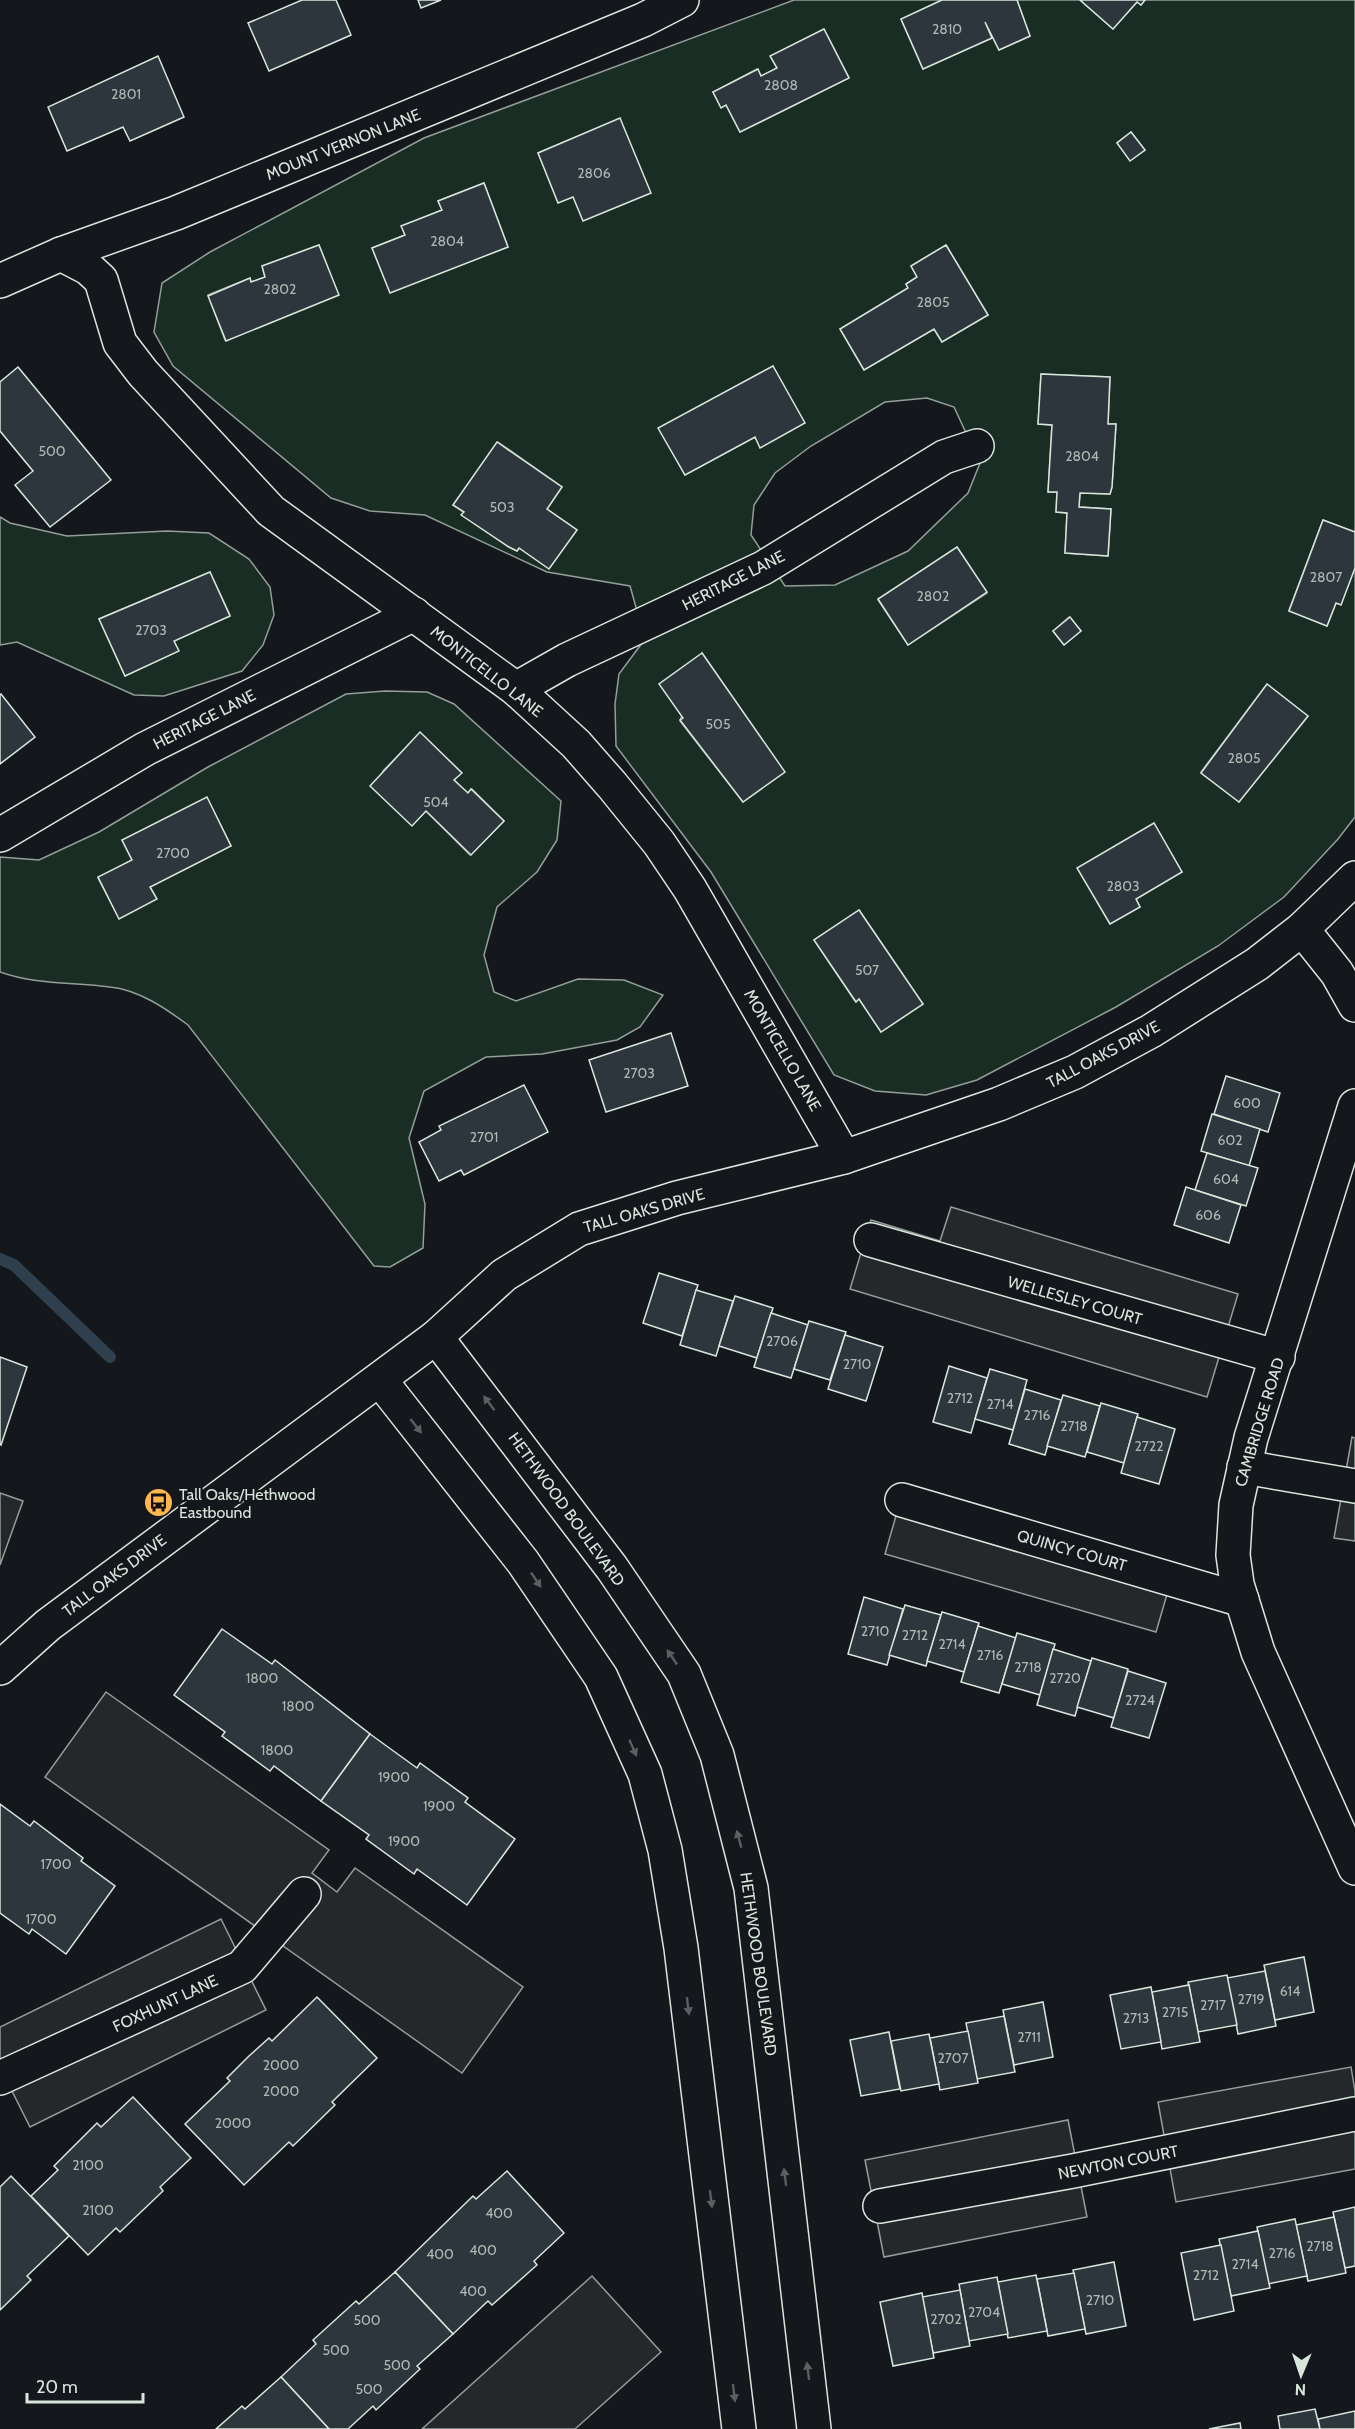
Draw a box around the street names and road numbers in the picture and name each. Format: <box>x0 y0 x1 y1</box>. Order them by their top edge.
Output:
street label: MOUNT VERNON LANE <box>263 105 423 184</box>
street label: HERITAGE LANE <box>679 546 788 614</box>
street label: MONTICELLO LANE <box>427 622 547 721</box>
street label: HERITAGE LANE <box>150 685 259 753</box>
street label: MONTICELLO LANE <box>740 986 825 1115</box>
street label: TALL OAKS DRIVE <box>1044 1017 1163 1092</box>
street label: TALL OAKS DRIVE <box>581 1184 707 1237</box>
street label: WELLESLEY COURT <box>1005 1272 1145 1329</box>
street label: CAMBRIDGE ROAD <box>1231 1355 1288 1489</box>
street label: HETHWOOD BOULEVARD <box>504 1429 629 1590</box>
street label: QUINCY COURT <box>1015 1526 1129 1575</box>
street label: TALL OAKS DRIVE <box>59 1530 170 1621</box>
street label: HETHWOOD BOULEVARD <box>736 1871 781 2057</box>
street label: FOXHUNT LANE <box>110 1971 221 2036</box>
street label: NEWTON COURT <box>1056 2141 1180 2183</box>

